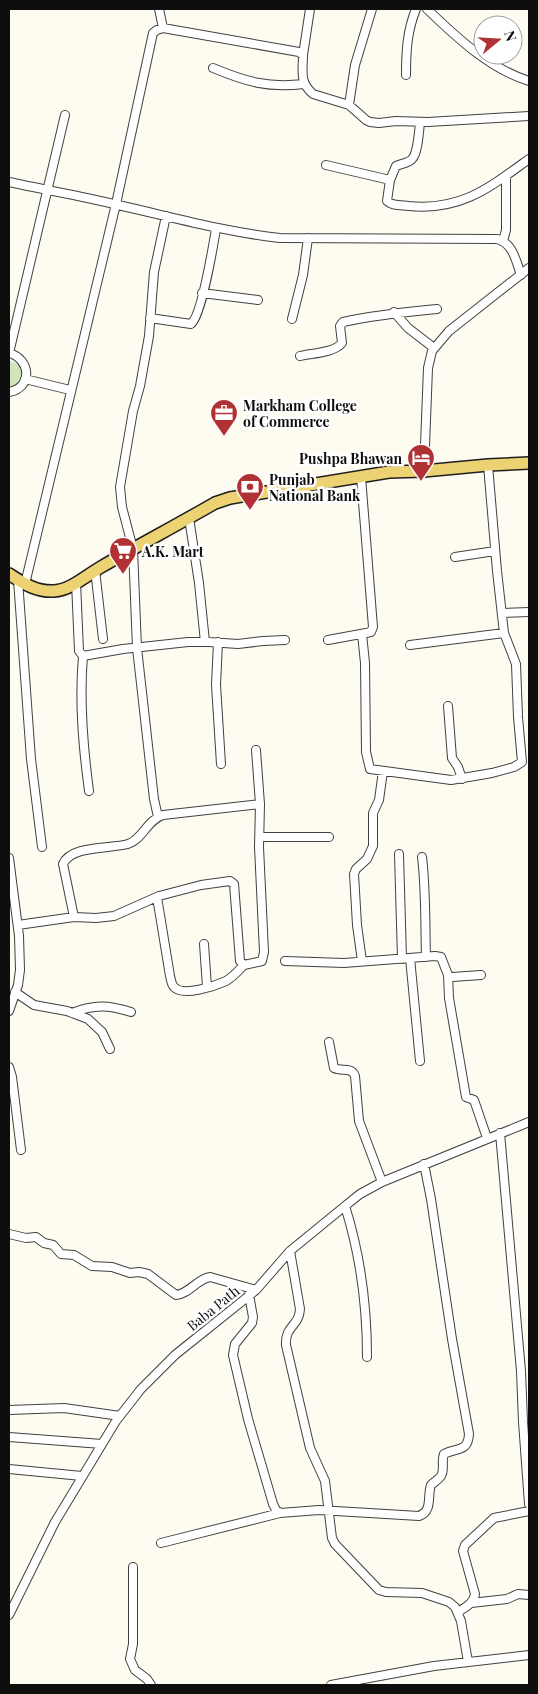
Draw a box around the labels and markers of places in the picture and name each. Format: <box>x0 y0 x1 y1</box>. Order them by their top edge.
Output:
place label: Markham College of Commerce <box>243 396 357 431</box>
office icon: Markham College of Commerce <box>209 398 239 437</box>
hotel icon: Pushpa Bhawan <box>406 443 436 482</box>
place label: Pushpa Bhawan <box>299 449 402 468</box>
place label: Punjab National Bank <box>269 470 361 505</box>
bank icon: Punjab National Bank <box>235 472 265 511</box>
supermarket icon: A.K. Mart <box>108 536 138 575</box>
place label: A.K. Mart <box>141 542 204 561</box>

